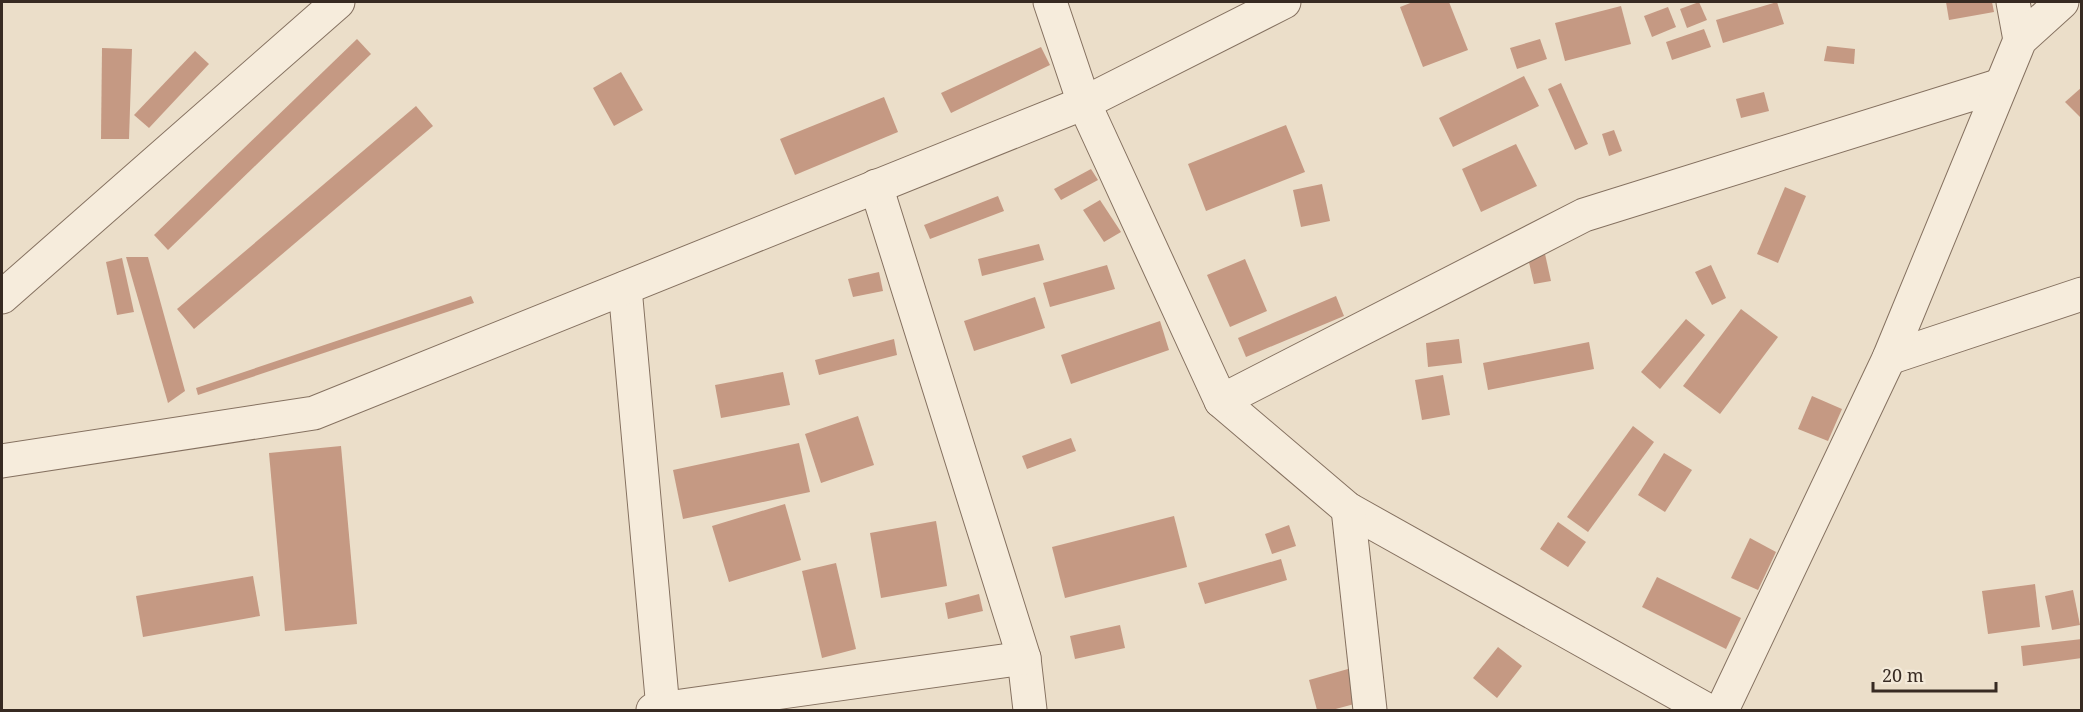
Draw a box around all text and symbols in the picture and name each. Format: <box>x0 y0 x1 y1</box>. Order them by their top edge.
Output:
scale bar <box>1873 655 1996 693</box>
text: 20 m <box>1882 663 1924 687</box>

